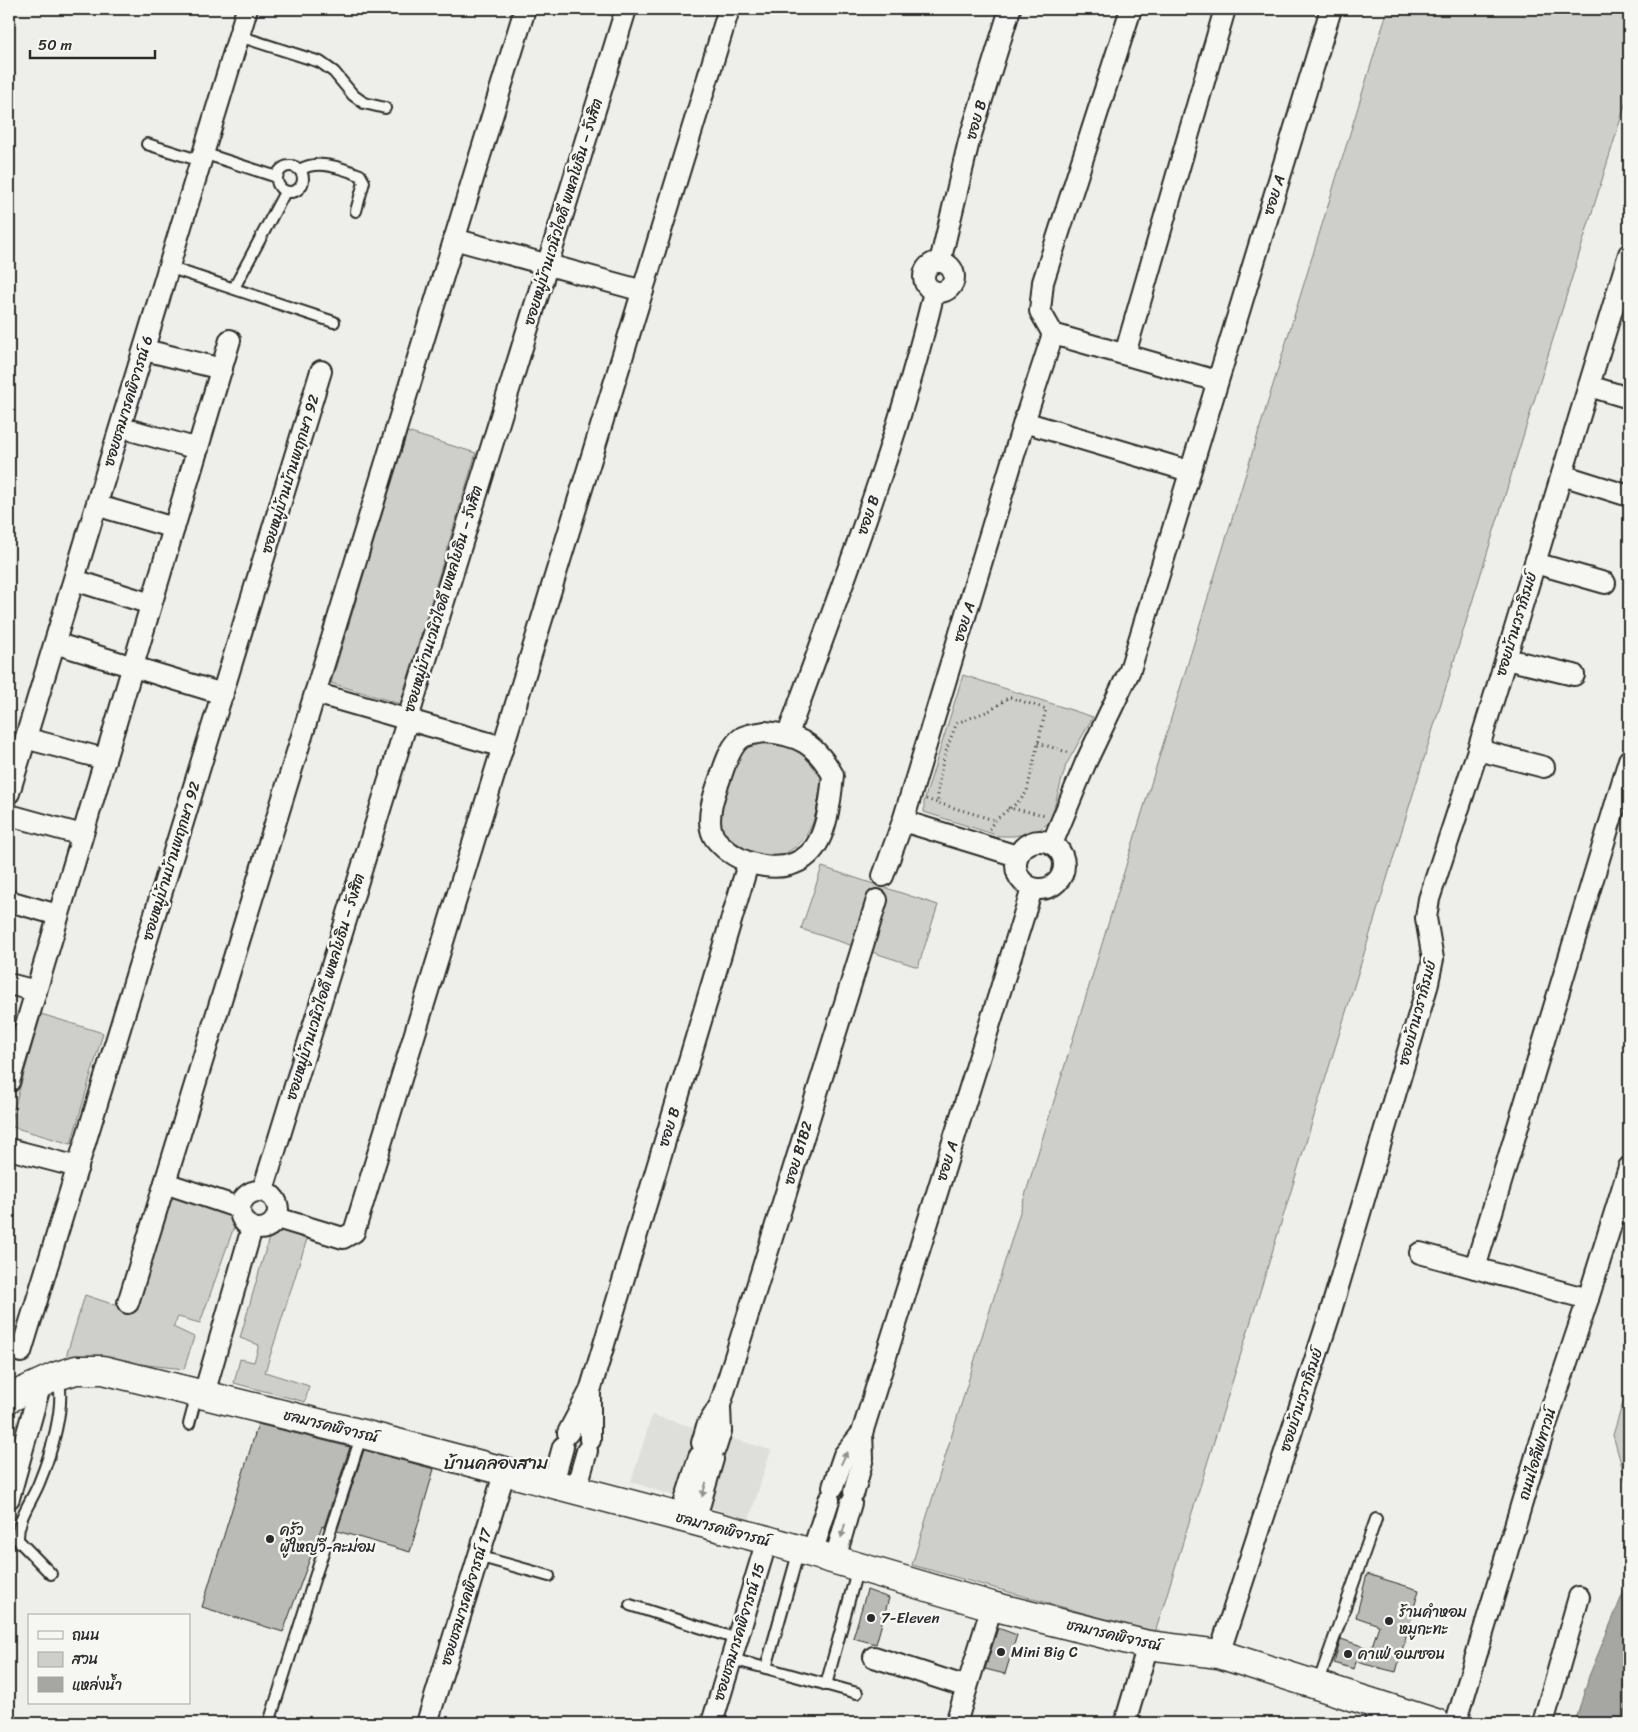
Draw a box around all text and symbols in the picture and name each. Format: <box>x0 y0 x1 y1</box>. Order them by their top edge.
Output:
scale bar <box>30 28 155 60</box>
text: 50 m <box>38 32 73 58</box>
street label: ซอยหมู่บ้านเวนิวไอดี พหลโยธิน – รังสิต <box>516 95 610 329</box>
street label: ซอย B <box>958 96 994 143</box>
street label: ซอย A <box>1256 172 1292 218</box>
street label: ซอยชลมารคพิจารณ์ 6 <box>96 332 160 470</box>
street label: ซอยหมู่บ้านบ้านพฤกษา 92 <box>253 391 327 557</box>
street label: ซอยหมู่บ้านเวนิวไอดี พหลโยธิน – รังสิต <box>396 482 490 716</box>
street label: ซอย B <box>849 491 887 538</box>
street label: ซอยบ้านวราภิรมย์ <box>1488 566 1545 679</box>
street label: ซอย A <box>946 599 982 645</box>
street label: ซอยหมู่บ้านบ้านพฤกษา 92 <box>134 778 208 944</box>
street label: ซอยหมู่บ้านเวนิวไอดี พหลโยธิน – รังสิต <box>278 870 372 1104</box>
street label: ซอยบ้านวราภิรมย์ <box>1390 955 1444 1069</box>
street label: ซอย B <box>651 1103 688 1150</box>
street label: ซอย B1B2 <box>776 1118 820 1188</box>
street label: ซอย A <box>929 1138 965 1184</box>
street label: ซอยบ้านวราภิรมย์ <box>1272 1342 1331 1455</box>
street label: ชลมารคพิจารณ์ <box>281 1402 384 1451</box>
street label: ถนนไอลีฟทาวน์ <box>1511 1402 1564 1503</box>
district label: บ้านคลองสาม <box>444 1447 548 1479</box>
one-way arrow <box>841 1451 849 1465</box>
one-way arrow <box>699 1482 707 1497</box>
street label: ชลมารคพิจารณ์ <box>673 1504 776 1555</box>
place label: ครัว ผู้ใหญ่วี-ละม่อม <box>280 1517 376 1560</box>
street label: ซอยชลมารคพิจารณ์ 17 <box>433 1524 500 1669</box>
one-way arrow <box>838 1524 846 1539</box>
marker: ครัว ผู้ใหญ่วี-ละม่อม <box>264 1533 276 1545</box>
street label: ซอยชลมารคพิจารณ์ 15 <box>706 1560 772 1704</box>
place label: ร้านคำหอม หมูกะทะ <box>1399 1599 1468 1642</box>
place label: 7-Eleven <box>881 1605 940 1631</box>
street label: ชลมารคพิจารณ์ <box>1064 1611 1167 1659</box>
marker: 7-Eleven <box>865 1612 877 1624</box>
legend <box>28 1614 190 1704</box>
marker: ร้านคำหอม หมูกะทะ <box>1383 1615 1395 1627</box>
text: ถนน <box>72 1622 100 1648</box>
place label: Mini Big C <box>1011 1639 1078 1665</box>
place label: คาเฟ่ อเมซอน <box>1358 1641 1445 1667</box>
text: สวน <box>71 1646 98 1672</box>
marker: Mini Big C <box>995 1646 1007 1658</box>
marker: คาเฟ่ อเมซอน <box>1342 1648 1354 1660</box>
text: แหล่งน้ำ <box>72 1672 122 1698</box>

